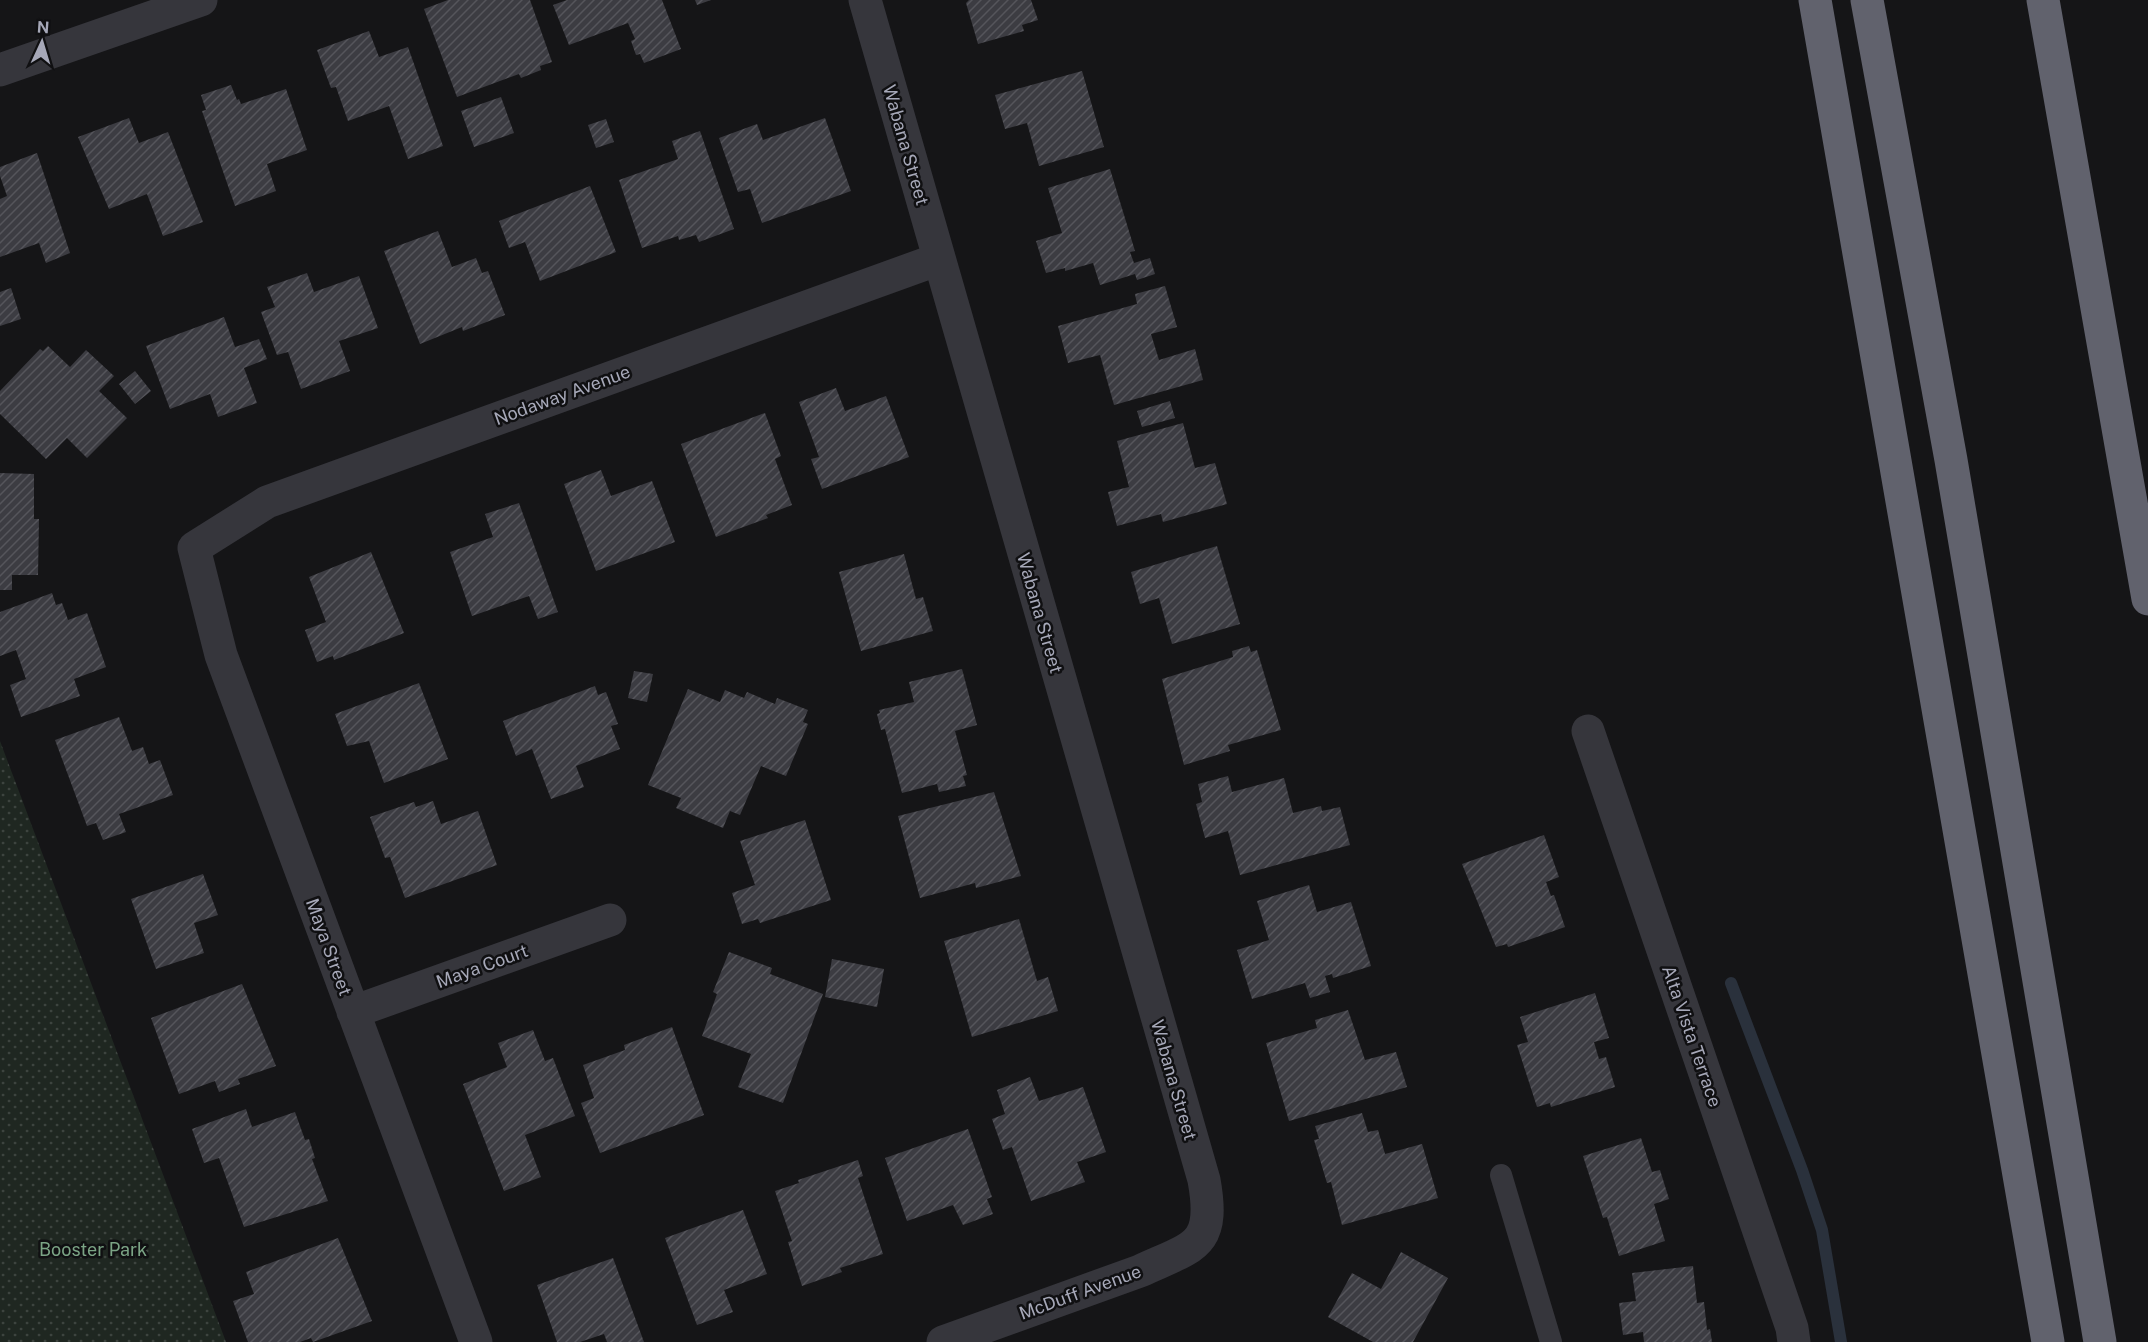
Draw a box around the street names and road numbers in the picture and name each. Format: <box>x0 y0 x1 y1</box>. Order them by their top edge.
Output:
street label: Wabana Street <box>879 82 933 208</box>
street label: Nodaway Avenue <box>491 361 633 429</box>
street label: Wabana Street <box>1013 550 1067 676</box>
street label: Maya Street <box>302 896 356 998</box>
street label: Maya Court <box>433 940 531 992</box>
street label: Alta Vista Terrace <box>1658 962 1726 1110</box>
street label: Wabana Street <box>1147 1017 1201 1143</box>
street label: McDuff Avenue <box>1016 1260 1144 1324</box>

